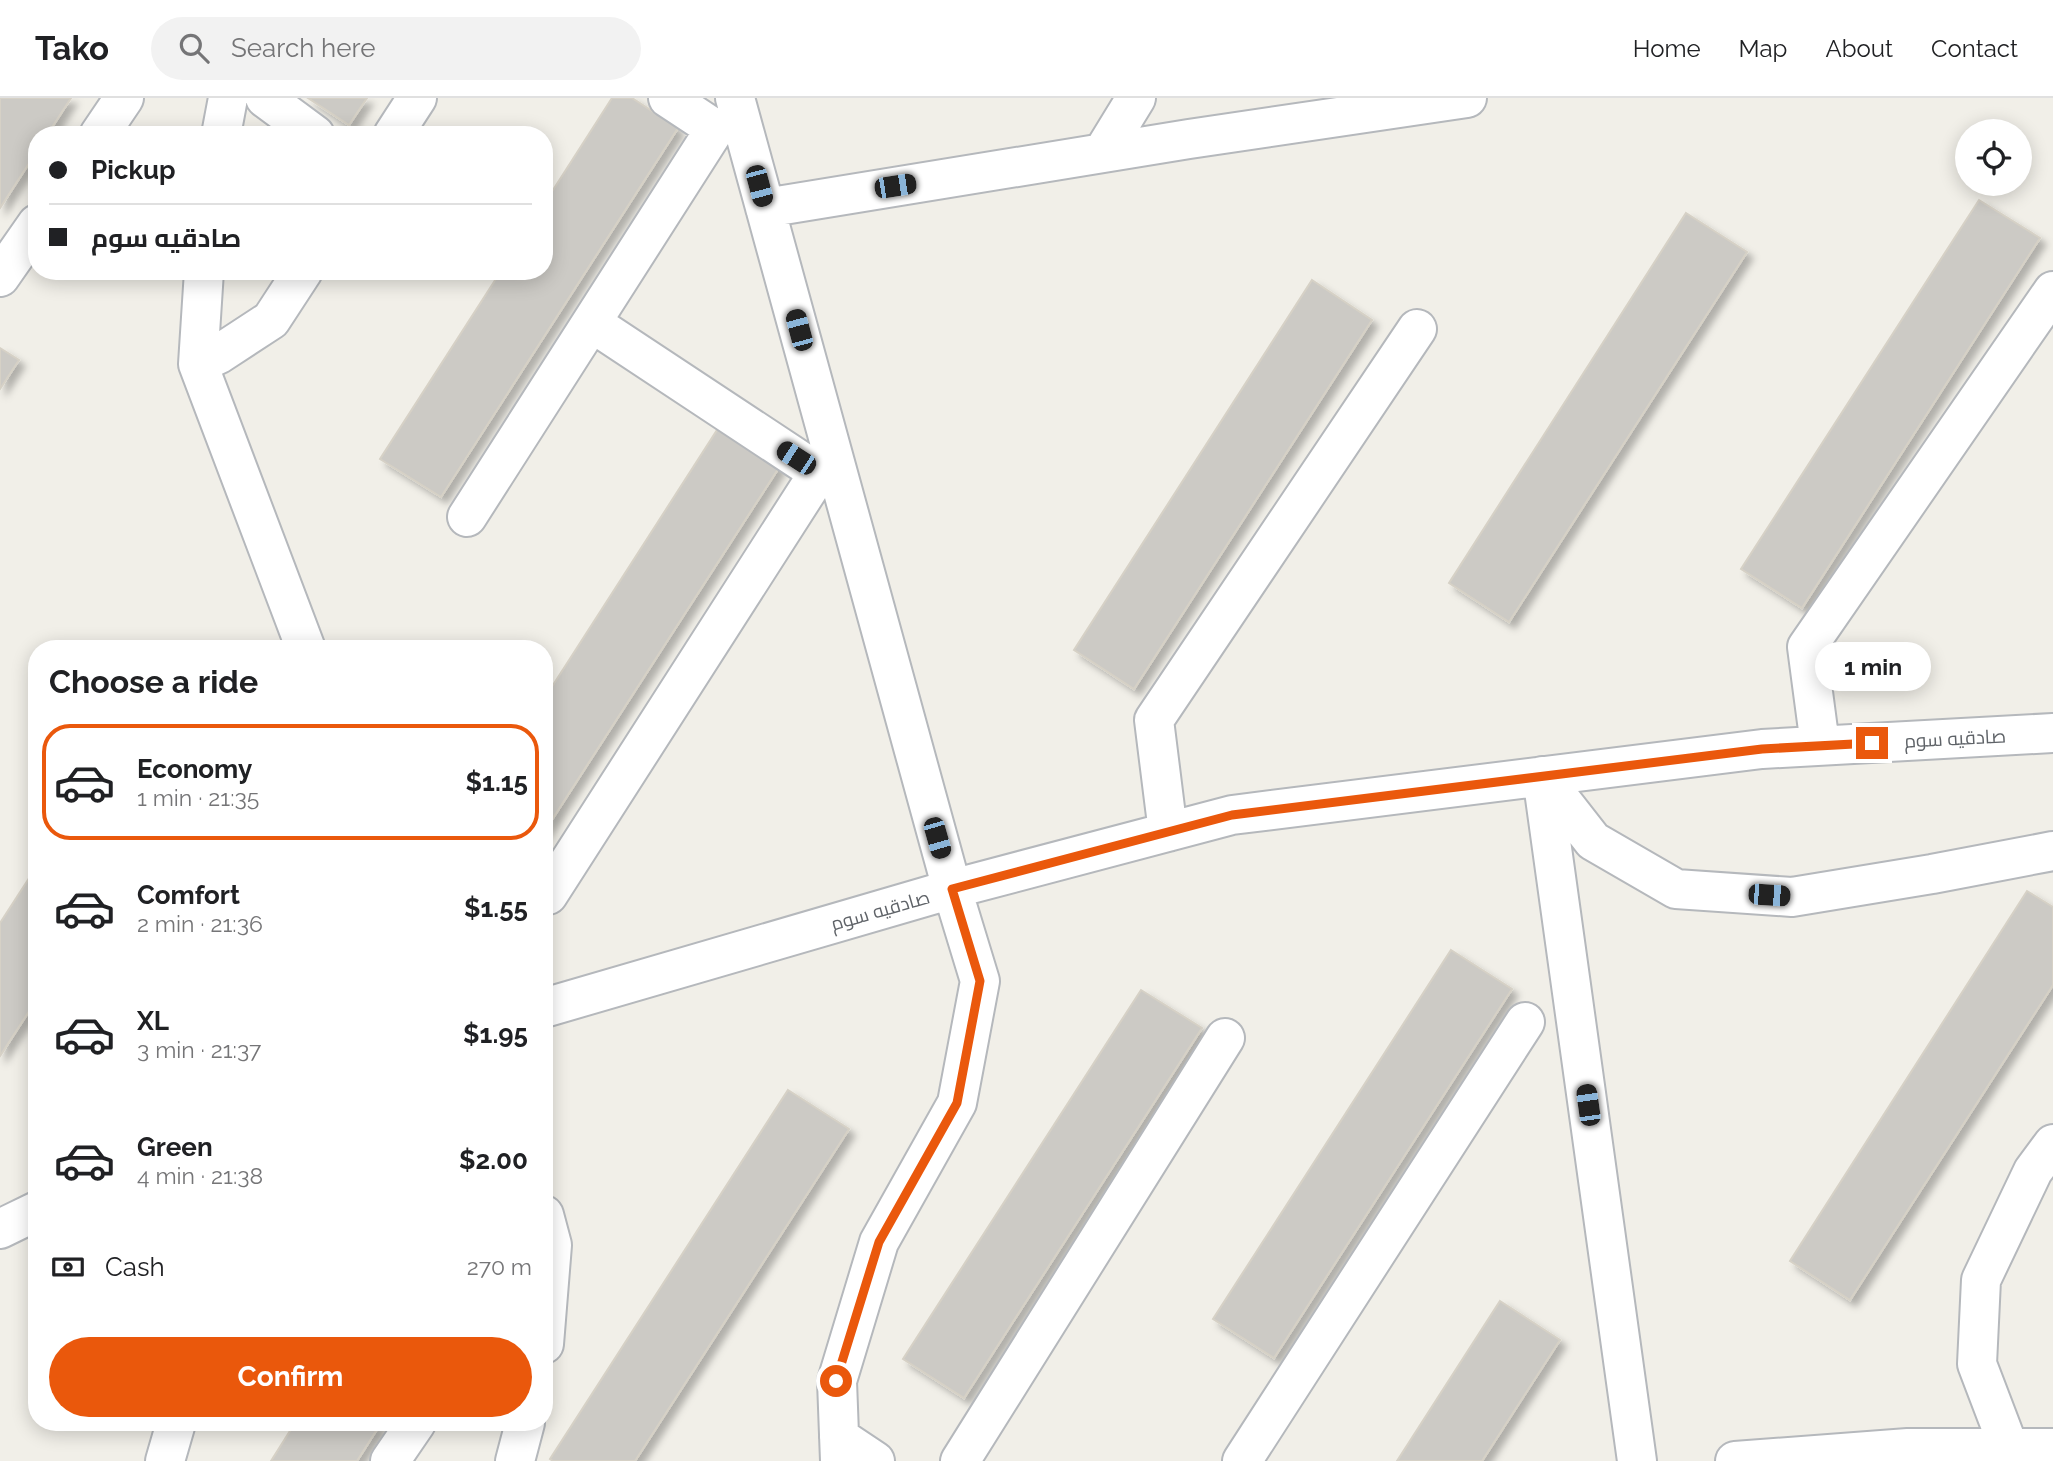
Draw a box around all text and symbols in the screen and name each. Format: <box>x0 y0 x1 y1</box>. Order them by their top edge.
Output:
search box <box>151 17 641 80</box>
text: Tako <box>35 29 109 68</box>
icon: search <box>175 29 213 67</box>
text: Search here <box>231 33 375 63</box>
text: Home <box>1633 34 1701 63</box>
text: Map <box>1739 34 1787 63</box>
text: About <box>1825 34 1893 63</box>
text: Contact <box>1931 34 2018 63</box>
map controls <box>1955 119 2032 196</box>
button: locate <box>1955 119 2032 196</box>
text: Pickup <box>91 155 176 185</box>
car <box>744 163 775 209</box>
car <box>873 172 918 200</box>
text: صادقیه سوم <box>91 223 241 253</box>
car <box>784 307 815 353</box>
car <box>773 438 820 478</box>
callout: 1 min <box>1814 642 1930 690</box>
text: 1 min <box>1844 653 1902 680</box>
text: Choose a ride <box>49 663 258 700</box>
street label: صادقیه سوم <box>1904 724 2007 755</box>
route end <box>1856 727 1888 759</box>
icon: car <box>53 751 116 814</box>
text: Economy <box>137 754 252 784</box>
text: $1.15 <box>466 767 528 797</box>
text: 1 min · 21:35 <box>137 784 259 811</box>
car <box>922 815 953 861</box>
icon: car <box>53 877 116 940</box>
text: Comfort <box>137 880 240 910</box>
car <box>1748 883 1791 907</box>
street label: صادقیه سوم <box>828 885 933 938</box>
text: $1.55 <box>464 893 528 923</box>
text: 2 min · 21:36 <box>137 910 263 937</box>
icon: car <box>53 1003 116 1066</box>
text: XL <box>137 1006 169 1036</box>
text: $1.95 <box>463 1019 528 1049</box>
text: 3 min · 21:37 <box>137 1036 261 1063</box>
car <box>1575 1083 1602 1127</box>
icon: car <box>53 1129 116 1192</box>
text: Green <box>137 1132 213 1162</box>
text: $2.00 <box>459 1145 528 1175</box>
text: 4 min · 21:38 <box>137 1162 263 1189</box>
icon: cash <box>49 1248 87 1286</box>
text: Cash <box>105 1252 165 1282</box>
text: 270 m <box>467 1253 532 1280</box>
button: Confirm <box>49 1337 532 1417</box>
route start <box>820 1365 852 1397</box>

